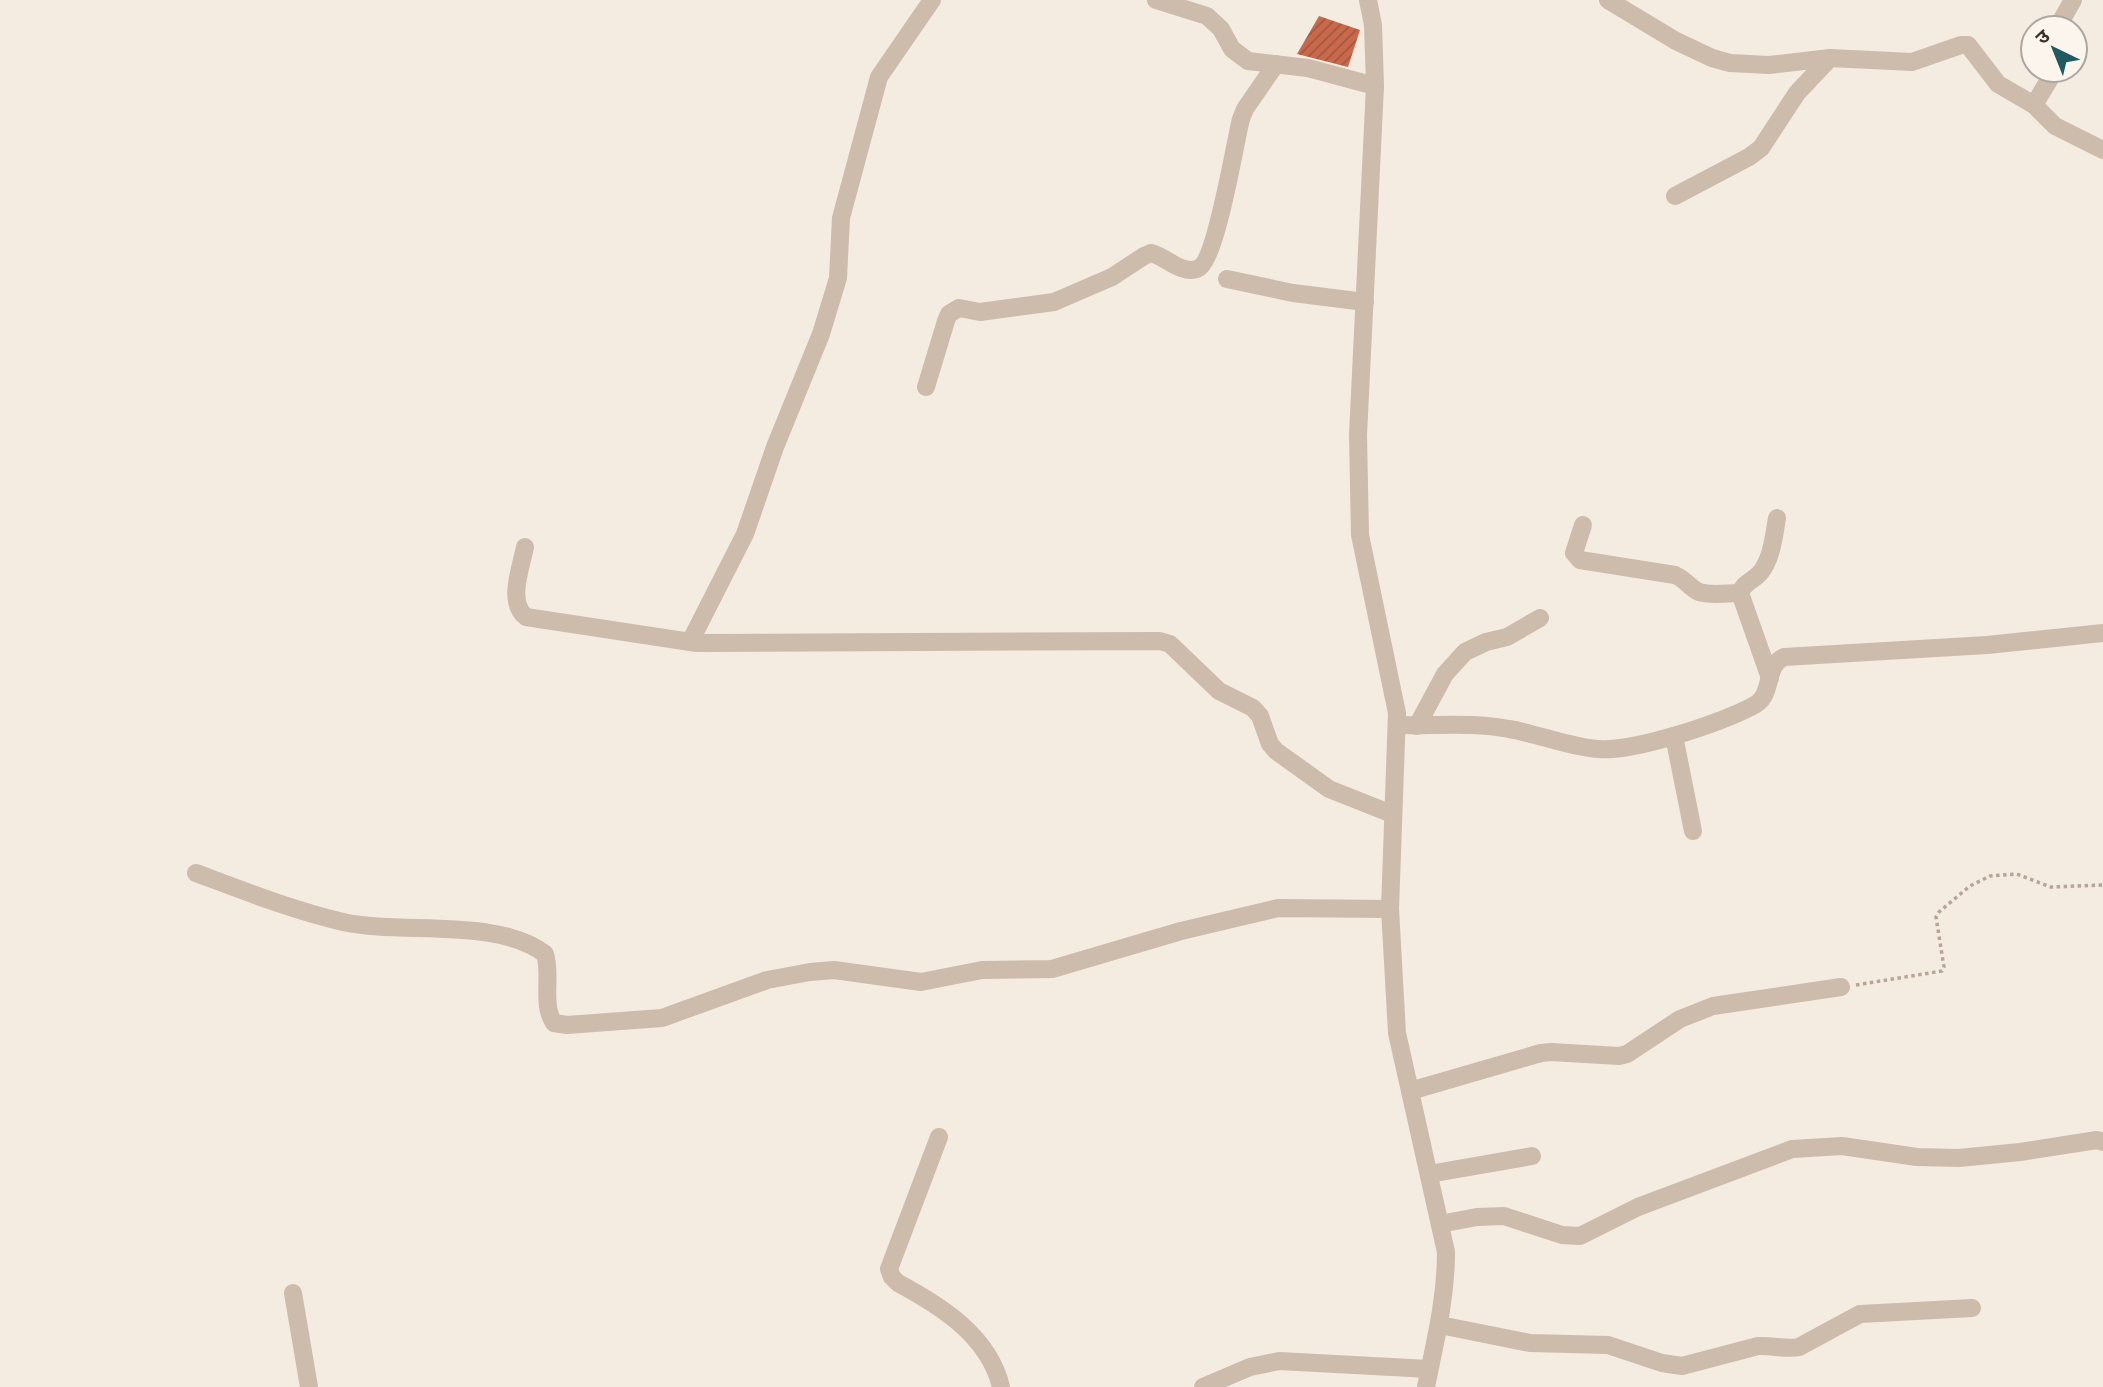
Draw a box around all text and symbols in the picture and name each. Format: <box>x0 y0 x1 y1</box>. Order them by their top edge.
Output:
north arrow <box>2019 14 2089 84</box>
text: उ <box>2031 24 2055 49</box>

